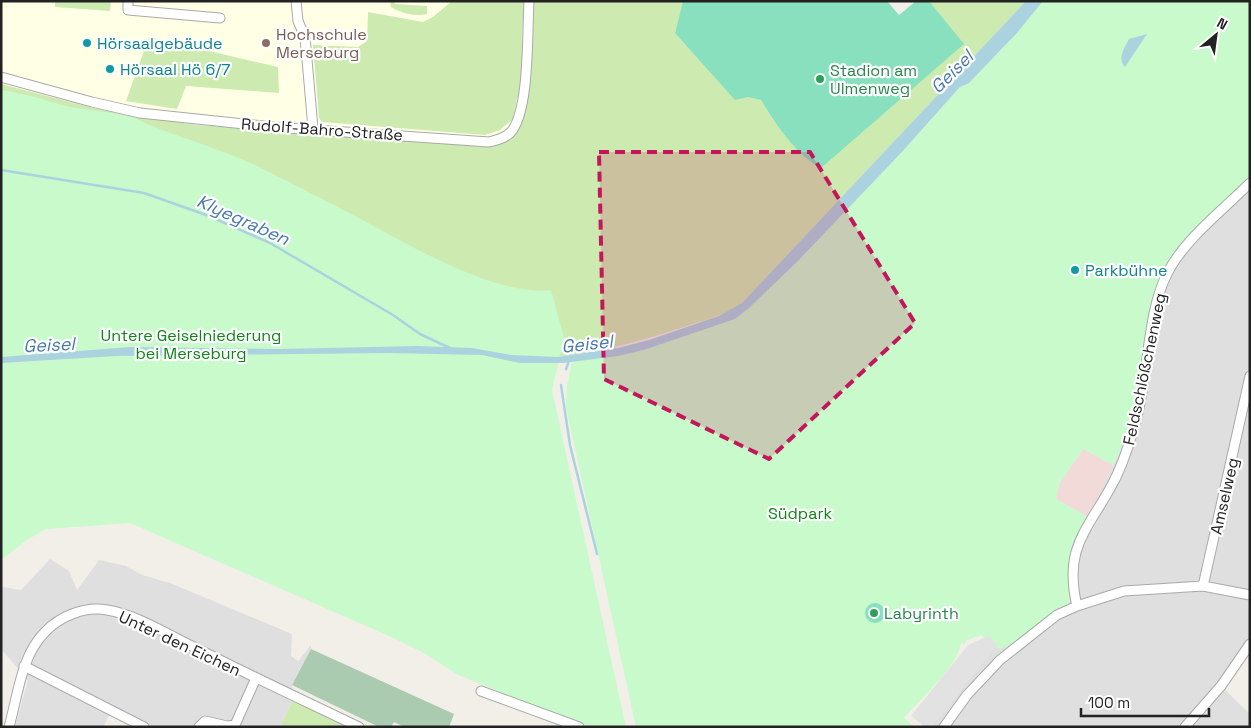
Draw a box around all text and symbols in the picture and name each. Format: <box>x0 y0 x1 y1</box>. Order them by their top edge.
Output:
north arrow <box>1191 10 1241 60</box>
text: N <box>1214 13 1231 34</box>
place label: Hochschule Merseburg <box>276 24 367 63</box>
place label: Hörsaalgebäude <box>97 33 223 54</box>
marker: Hörsaalgebäude <box>81 37 93 49</box>
marker: Hochschule Merseburg <box>260 37 272 49</box>
water label: Geisel <box>925 43 980 98</box>
place label: Hörsaal Hö 6/7 <box>120 59 230 80</box>
place label: Stadion am Ulmenweg <box>830 60 917 99</box>
marker: Hörsaal Hö 6/7 <box>104 63 116 75</box>
marker: Stadion am Ulmenweg <box>814 73 826 85</box>
street label: Rudolf-Bahro-Straße <box>240 113 404 146</box>
water label: Klyegraben <box>193 189 294 251</box>
place label: Parkbühne <box>1085 260 1167 281</box>
marker: Parkbühne <box>1069 264 1081 276</box>
street label: Feldschlößchenweg <box>1118 291 1171 447</box>
park label: Untere Geiselniederung bei Merseburg <box>101 325 281 364</box>
water label: Geisel <box>560 329 616 358</box>
water label: Geisel <box>23 332 78 357</box>
street label: Amselweg <box>1205 456 1243 537</box>
park label: Südpark <box>768 503 832 524</box>
place label: Labyrinth <box>884 603 959 624</box>
street label: Unter den Eichen <box>115 606 244 681</box>
marker: Labyrinth <box>868 607 880 619</box>
scale bar <box>1081 686 1208 718</box>
text: 100 m <box>1088 693 1130 712</box>

